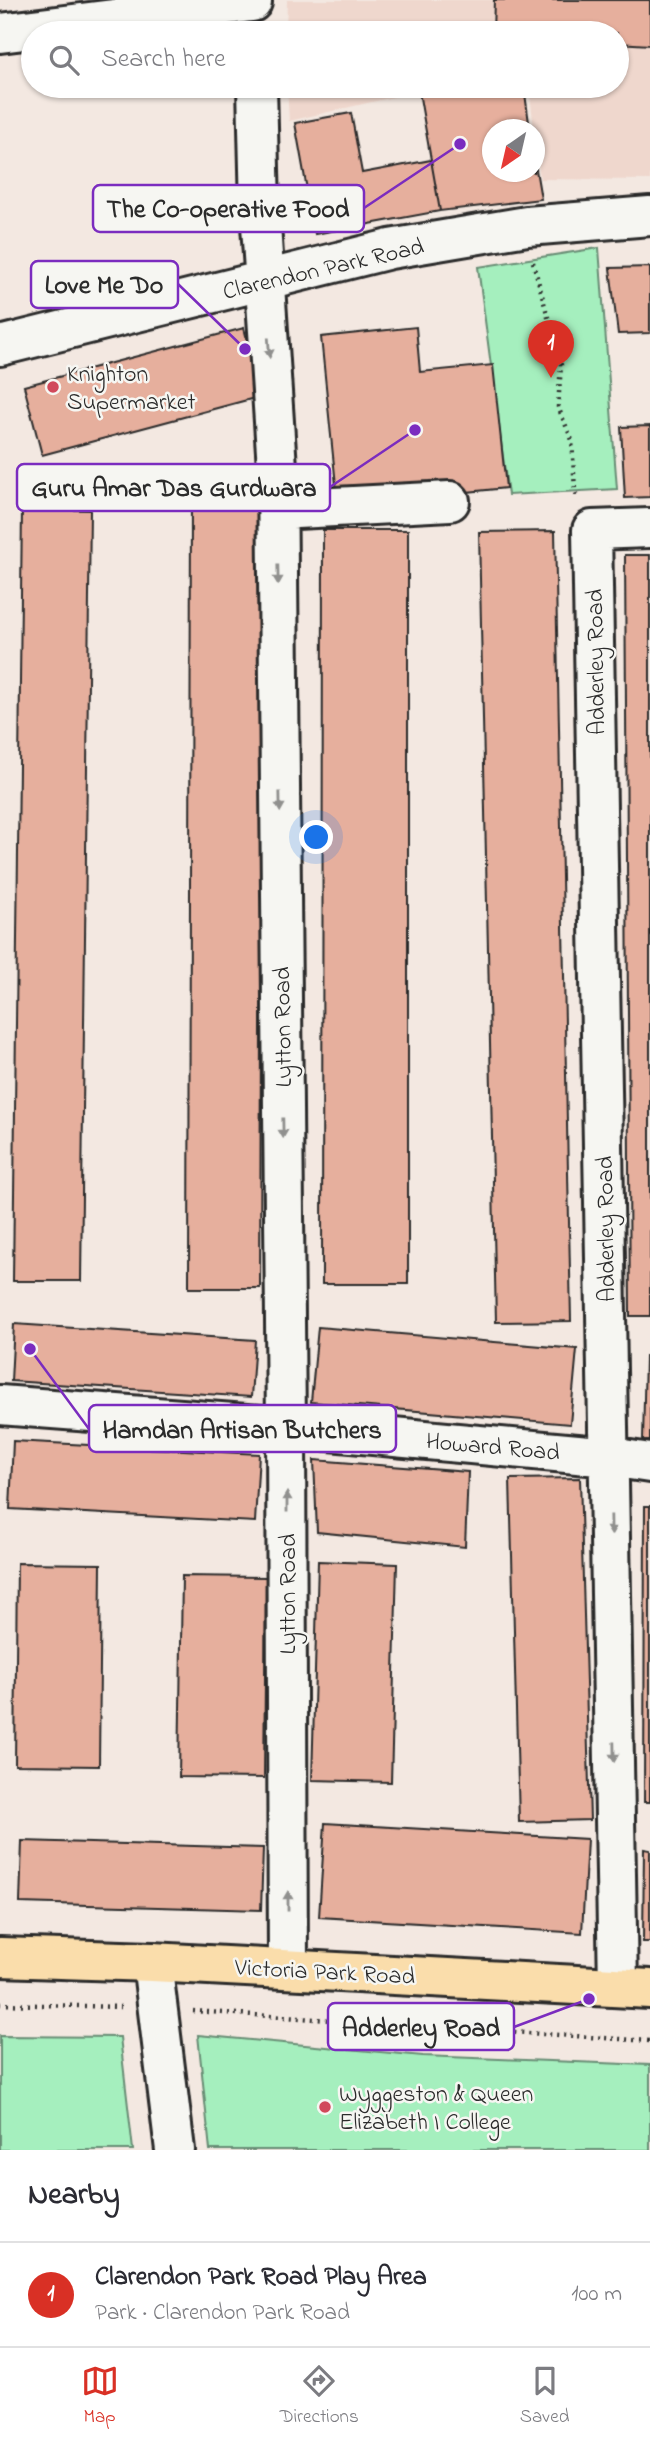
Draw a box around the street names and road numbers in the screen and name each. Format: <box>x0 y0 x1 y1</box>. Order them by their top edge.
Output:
street label: Clarendon Park Road <box>219 230 428 311</box>
street label: Adderley Road <box>579 588 617 735</box>
street label: Lytton Road <box>266 966 304 1088</box>
street label: Adderley Road <box>589 1155 627 1302</box>
street label: Howard Road <box>424 1425 562 1472</box>
street label: Lytton Road <box>272 1533 308 1654</box>
street label: Victoria Park Road <box>233 1951 416 1996</box>

